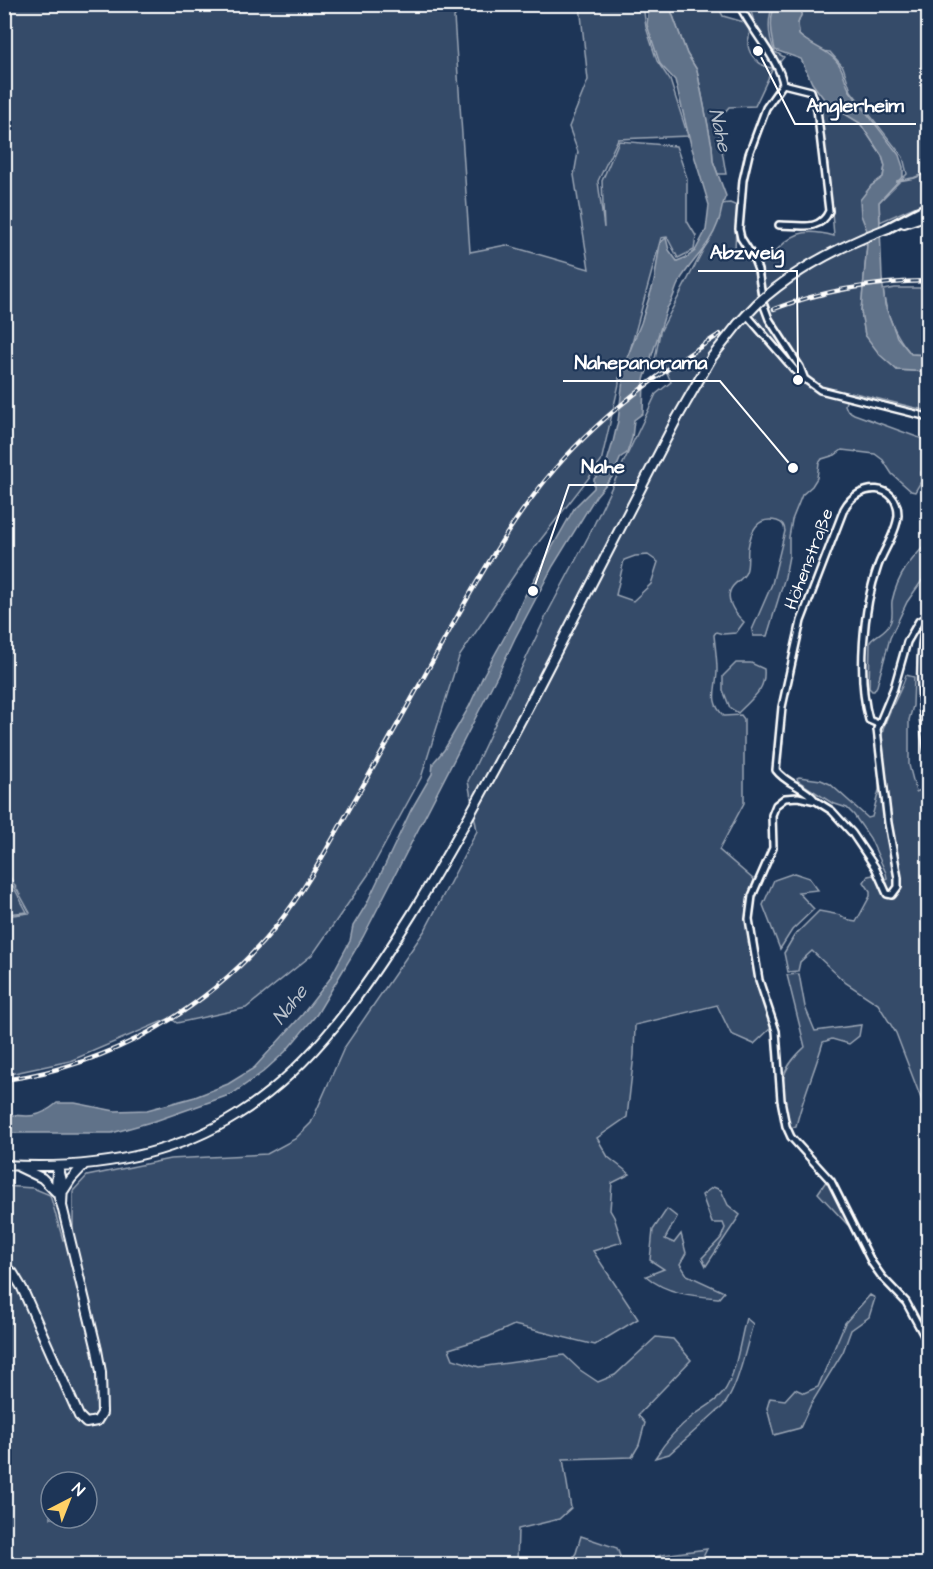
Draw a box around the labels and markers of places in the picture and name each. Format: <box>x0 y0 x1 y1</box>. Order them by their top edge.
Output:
callout: Anglerheim <box>795 86 916 124</box>
callout: Abzweig <box>698 233 797 271</box>
callout: Nahepanorama <box>563 343 720 381</box>
callout: Nahe <box>569 447 637 485</box>

